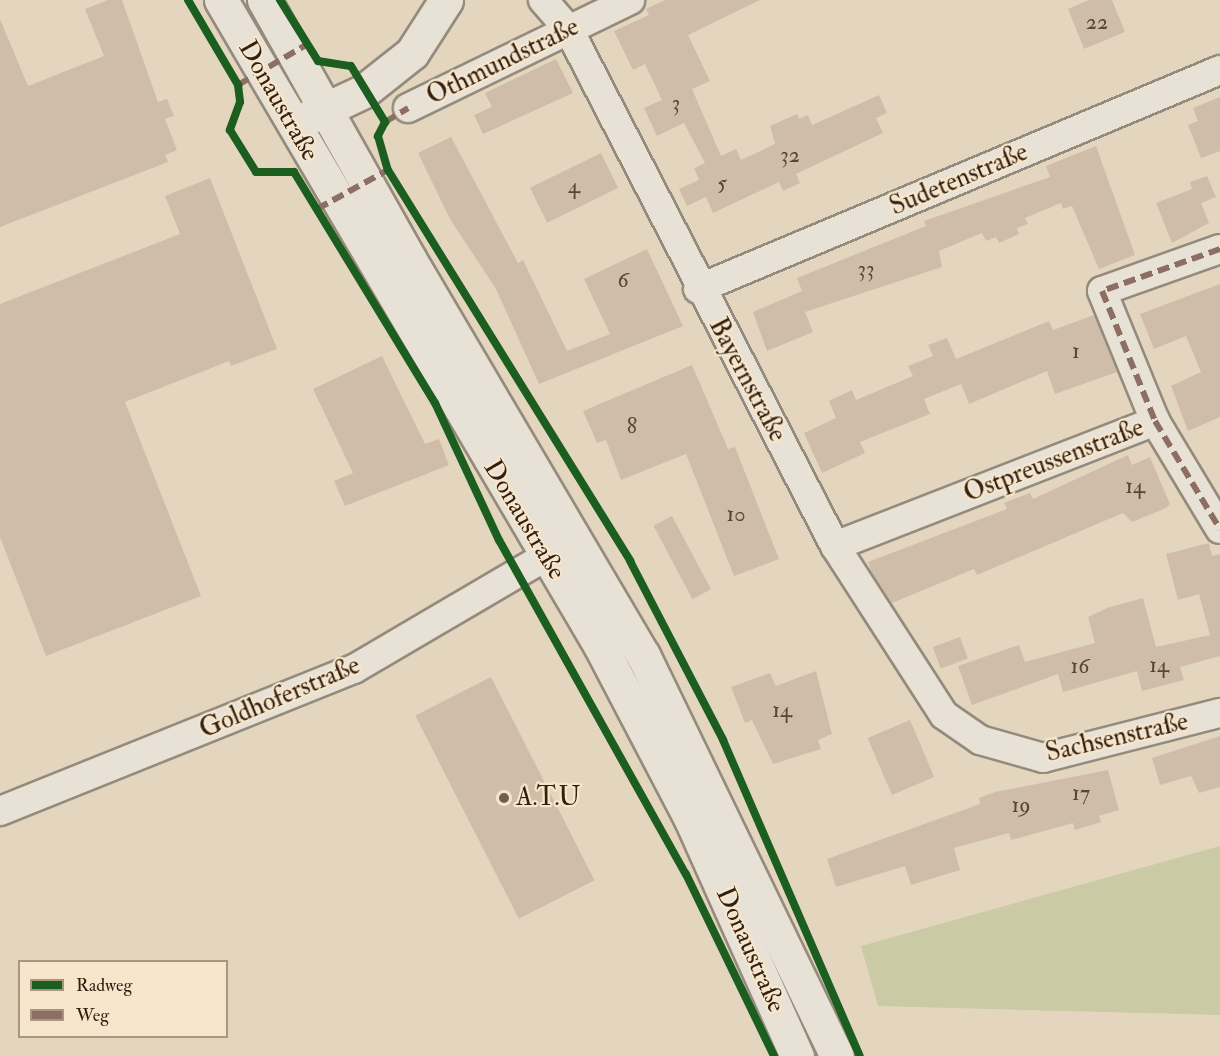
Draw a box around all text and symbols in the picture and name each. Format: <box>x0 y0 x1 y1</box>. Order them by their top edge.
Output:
house number: 22 <box>1086 10 1108 36</box>
street label: Othmundstraße <box>422 12 584 112</box>
street label: Donaustraße <box>231 35 325 167</box>
house number: 3 <box>672 91 680 117</box>
street label: Sudetenstraße <box>885 137 1033 223</box>
house number: 32 <box>780 143 800 169</box>
house number: 5 <box>717 171 727 197</box>
house number: 4 <box>568 174 580 200</box>
house number: 33 <box>858 257 874 283</box>
house number: 6 <box>617 268 629 294</box>
street label: Bayernstraße <box>701 313 793 447</box>
house number: 1 <box>1072 339 1080 365</box>
street label: Ostpreussenstraße <box>960 412 1148 510</box>
house number: 8 <box>627 414 637 440</box>
street label: Donaustraße <box>476 455 572 585</box>
house number: 14 <box>1125 474 1145 500</box>
house number: 10 <box>726 502 746 528</box>
street label: Goldhoferstraße <box>195 650 365 746</box>
house number: 14 <box>1149 653 1169 679</box>
house number: 16 <box>1071 654 1089 680</box>
house number: 14 <box>772 698 792 724</box>
street label: Sachsenstraße <box>1043 706 1191 770</box>
house number: 17 <box>1072 781 1090 807</box>
place label: A.T.U <box>516 782 580 814</box>
marker: A.T.U <box>497 791 511 805</box>
house number: 19 <box>1011 793 1031 819</box>
street label: Donaustraße <box>709 883 791 1017</box>
legend <box>18 960 228 1038</box>
text: Radweg <box>76 974 132 997</box>
text: Weg <box>76 1004 109 1027</box>

